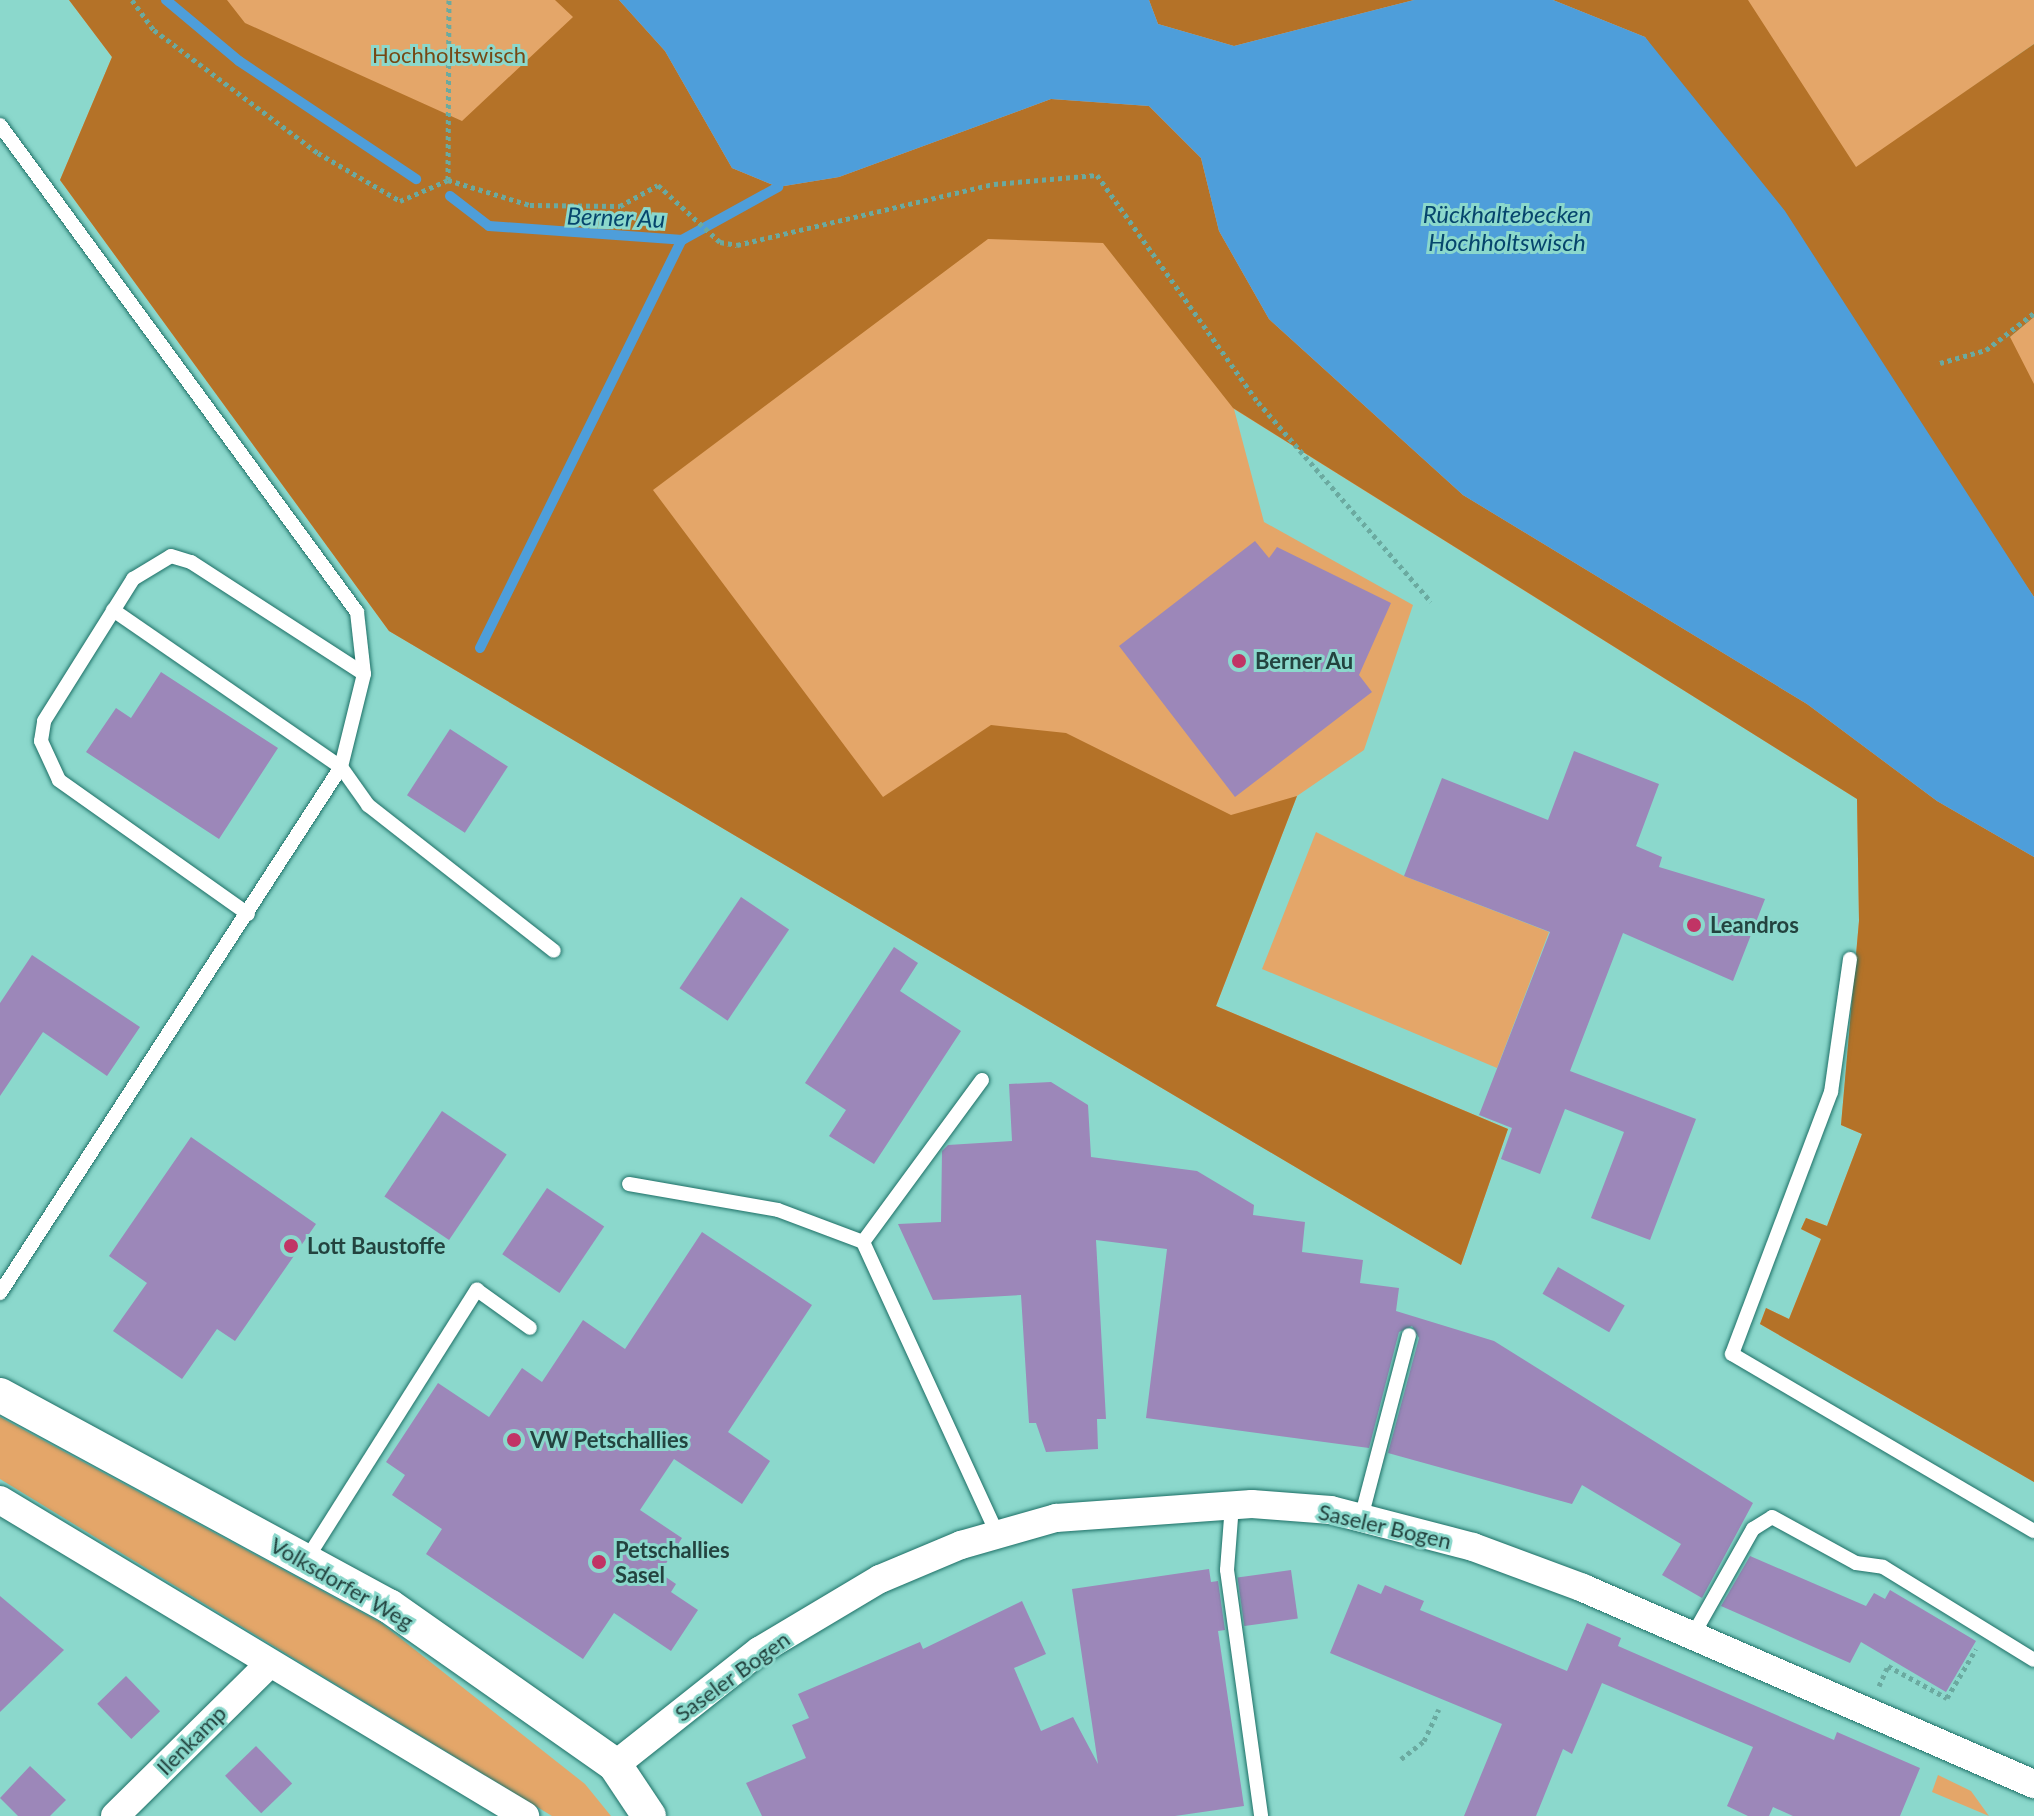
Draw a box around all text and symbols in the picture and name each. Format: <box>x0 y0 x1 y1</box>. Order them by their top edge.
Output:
park label: Hochholtswisch <box>372 42 526 68</box>
water label: Rückhaltebecken Hochholtswisch <box>1423 200 1591 256</box>
water label: Berner Au <box>566 201 666 233</box>
place label: Berner Au <box>1255 648 1354 674</box>
marker: Berner Au <box>1230 652 1248 670</box>
place label: Leandros <box>1710 912 1799 938</box>
marker: Leandros <box>1685 916 1703 934</box>
place label: Lott Baustoffe <box>307 1233 446 1259</box>
marker: Lott Baustoffe <box>282 1237 300 1255</box>
place label: VW Petschallies <box>530 1427 688 1453</box>
marker: VW Petschallies <box>505 1431 523 1449</box>
street label: Saseler Bogen <box>1316 1498 1454 1554</box>
street label: Volksdorfer Weg <box>265 1531 419 1635</box>
place label: Petschallies Sasel <box>615 1536 730 1588</box>
marker: Petschallies Sasel <box>590 1553 608 1571</box>
street label: Saseler Bogen <box>669 1625 795 1727</box>
street label: Ilenkamp <box>151 1700 231 1780</box>

